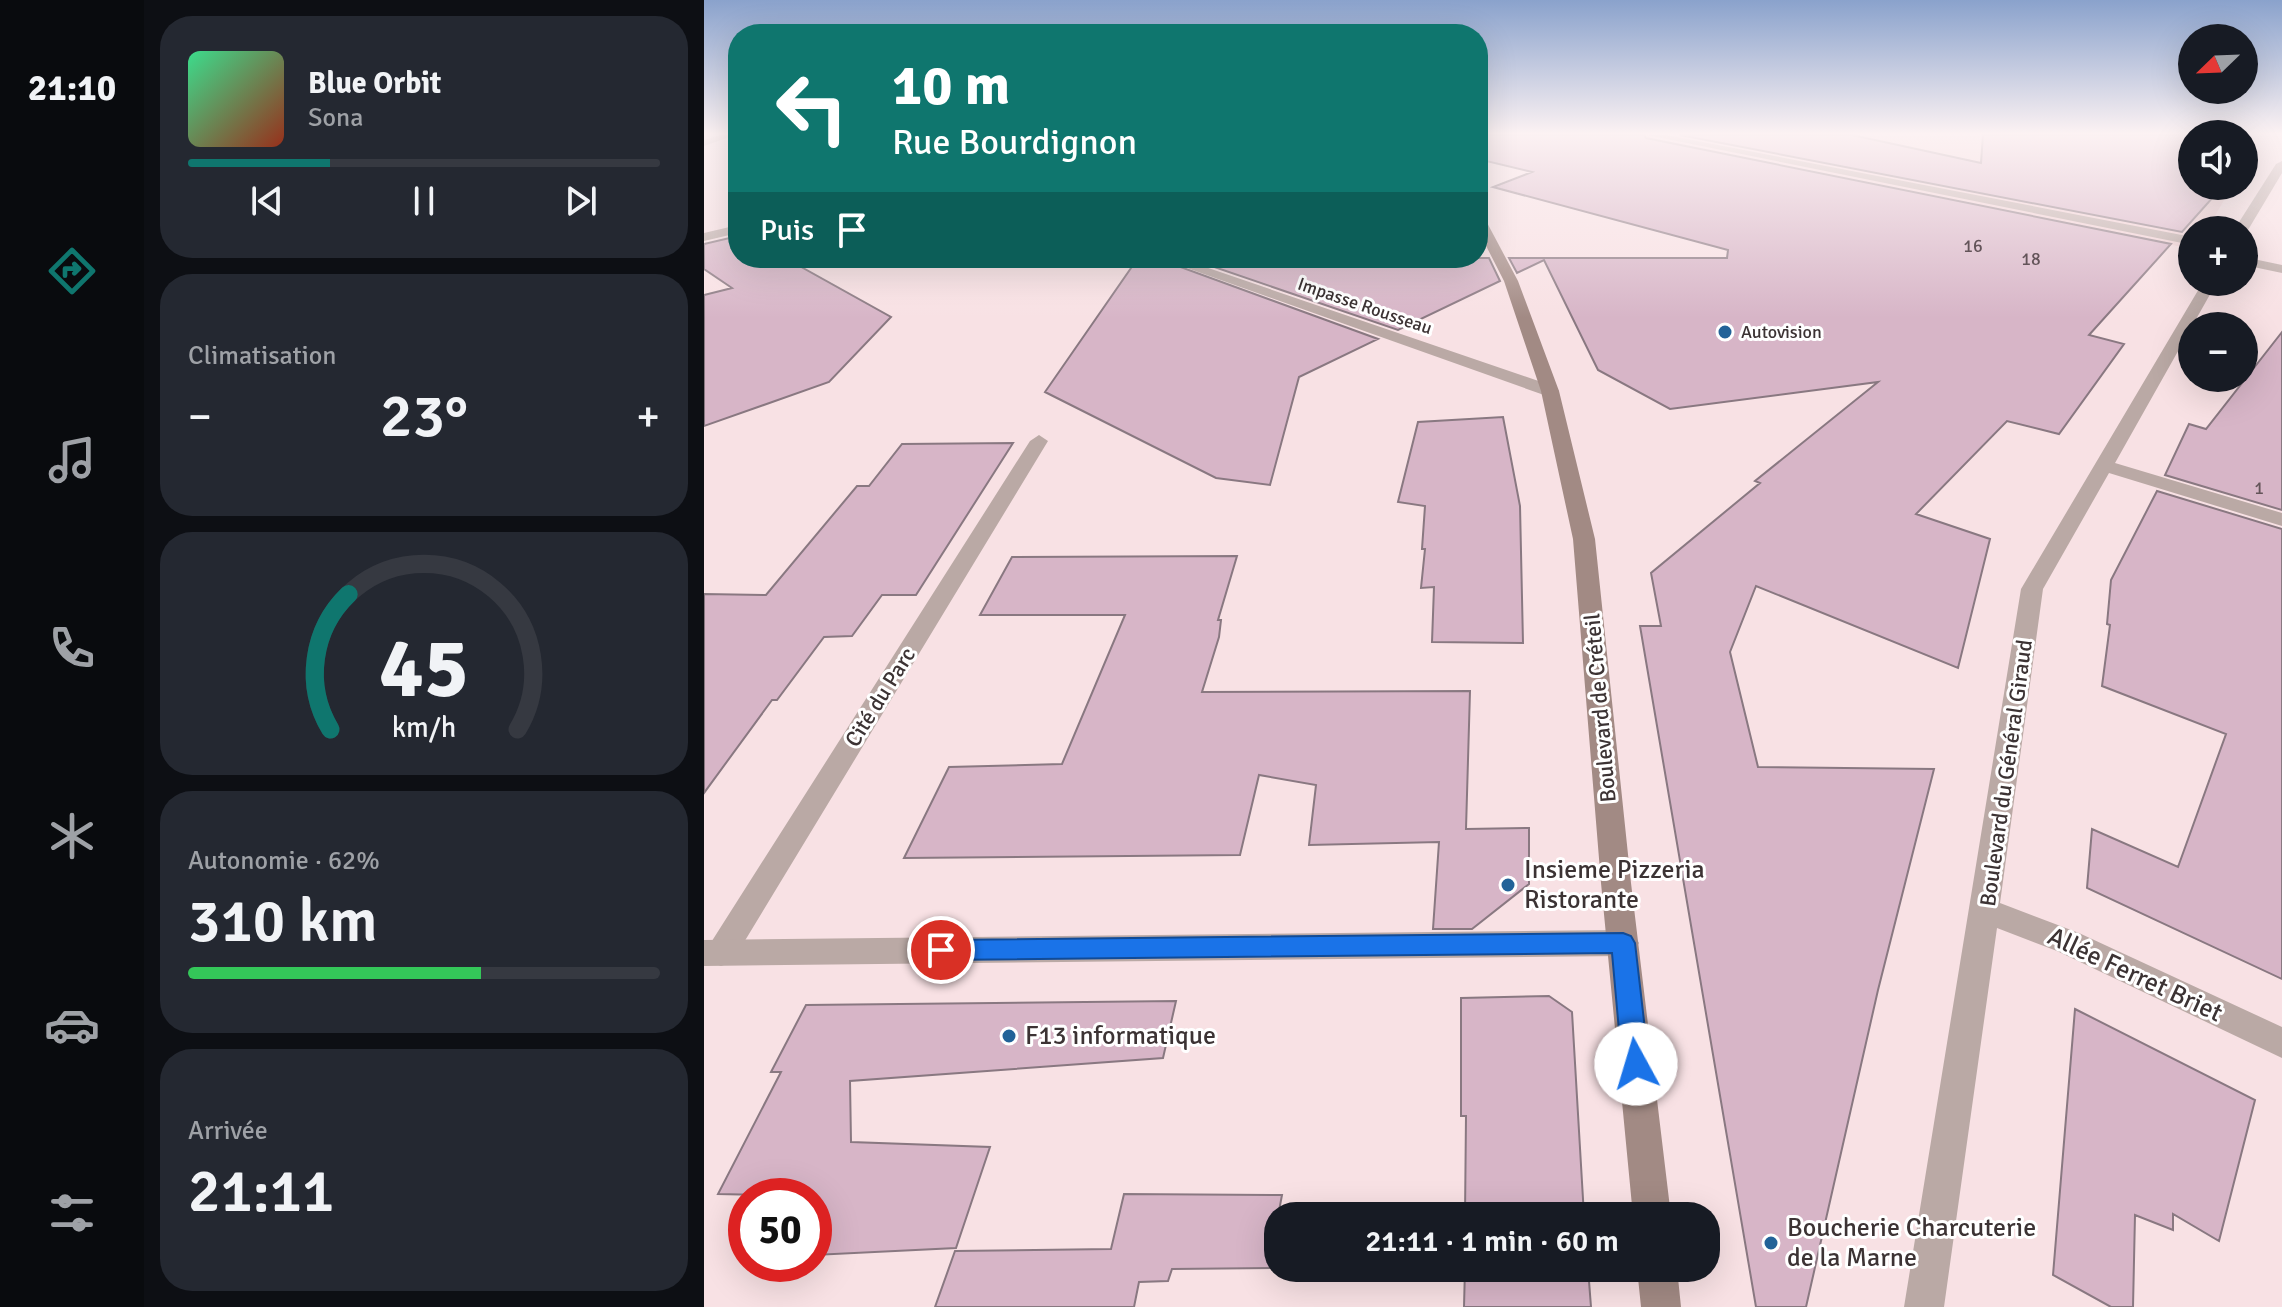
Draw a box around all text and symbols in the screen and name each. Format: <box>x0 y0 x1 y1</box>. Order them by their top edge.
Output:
north arrow <box>2178 24 2258 104</box>
map controls <box>2178 24 2258 392</box>
text: 10 m <box>892 51 1010 120</box>
icon: left <box>760 56 864 160</box>
text: Blue Orbit <box>308 65 441 102</box>
text: 21:10 <box>28 66 116 111</box>
text: Sona <box>308 102 363 134</box>
text: Rue Bourdignon <box>892 120 1137 165</box>
button: sound <box>2178 120 2258 200</box>
icon: previous <box>245 179 289 223</box>
icon: pause <box>402 179 446 223</box>
icon: next <box>559 179 603 223</box>
icon: arrive <box>830 208 874 252</box>
text: Puis <box>760 212 814 249</box>
button: + <box>2178 216 2258 296</box>
house number: 16 <box>1963 235 1983 257</box>
icon: directions <box>44 243 100 299</box>
house number: 18 <box>2021 248 2041 270</box>
street label: Impasse Rousseau <box>1295 273 1435 339</box>
button: − <box>2178 312 2258 392</box>
place label: Autovision <box>1741 321 1822 343</box>
marker: Autovision <box>1716 323 1734 341</box>
text: Climatisation <box>188 340 337 372</box>
text: 23° <box>380 380 468 454</box>
text: − <box>188 390 212 444</box>
text: + <box>636 390 660 444</box>
icon: music <box>44 432 100 488</box>
house number: 1 <box>2254 477 2264 499</box>
street label: Boulevard de Créteil <box>1578 612 1622 804</box>
text: 45 <box>379 617 469 719</box>
icon: phone <box>44 620 100 676</box>
street label: Boulevard du Général Giraud <box>1974 638 2038 908</box>
street label: Cité du Parc <box>839 642 921 752</box>
text: km/h <box>392 710 456 745</box>
icon: climate <box>44 808 100 864</box>
text: Autonomie · 62% <box>188 845 380 877</box>
place label: Insieme Pizzeria Ristorante <box>1524 854 1705 916</box>
marker: Insieme Pizzeria Ristorante <box>1499 876 1517 894</box>
text: 310 km <box>188 885 377 959</box>
pin <box>907 916 975 984</box>
street label: Allée Ferret Briet <box>2043 921 2227 1029</box>
icon: arrive <box>919 928 963 972</box>
icon: car <box>44 997 100 1053</box>
place label: F13 informatique <box>1025 1020 1216 1052</box>
position arrow <box>1594 1022 1678 1106</box>
marker: F13 informatique <box>1000 1027 1018 1045</box>
text: Arrivée <box>188 1115 268 1147</box>
text: 21:11 <box>188 1155 335 1229</box>
speed limit sign: 50 <box>728 1178 832 1282</box>
icon: filters <box>44 1185 100 1241</box>
place label: Boucherie Charcuterie de la Marne <box>1787 1212 2036 1274</box>
text: 21:11 · 1 min · 60 m <box>1365 1223 1619 1260</box>
marker: Boucherie Charcuterie de la Marne <box>1762 1234 1780 1252</box>

